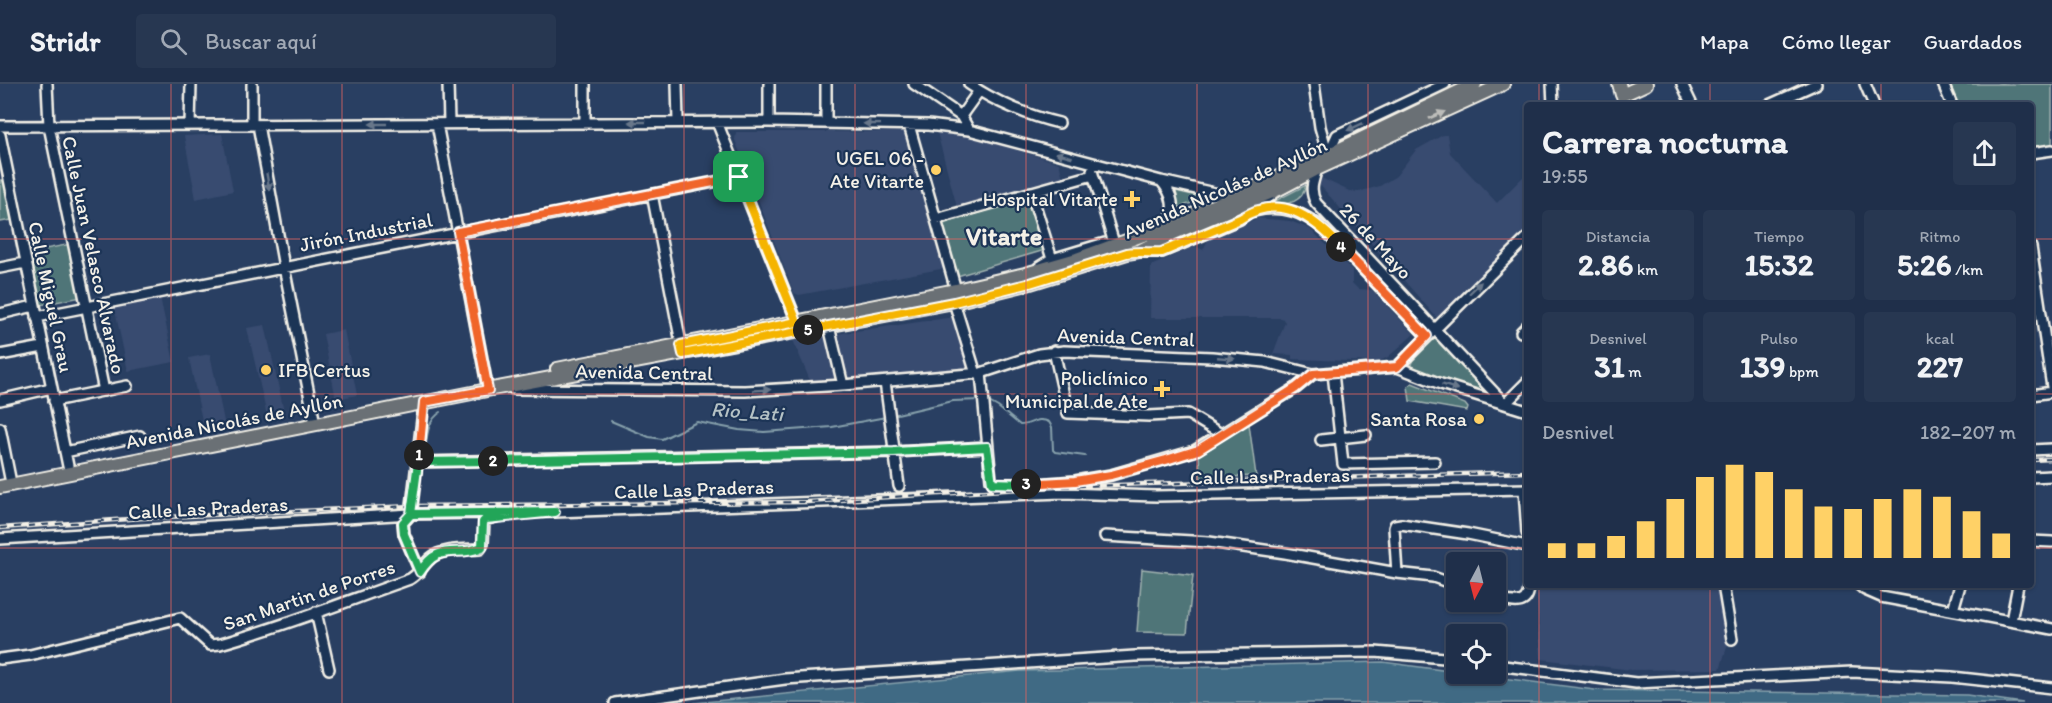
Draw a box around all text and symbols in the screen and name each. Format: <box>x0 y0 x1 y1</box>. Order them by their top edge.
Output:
search box <box>136 14 556 68</box>
text: Stridr <box>30 24 100 58</box>
icon: search <box>157 25 190 58</box>
text: Buscar aquí <box>205 28 317 55</box>
text: Mapa <box>1700 29 1749 54</box>
text: Cómo llegar <box>1782 29 1891 54</box>
text: Guardados <box>1924 29 2022 54</box>
one-way arrow <box>1428 109 1446 119</box>
one-way arrow <box>628 117 647 127</box>
one-way arrow <box>369 119 388 129</box>
one-way arrow <box>863 119 882 129</box>
one-way arrow <box>1346 122 1363 131</box>
text: Carrera nocturna <box>1542 122 1788 161</box>
button: share <box>1953 122 2016 185</box>
street label: Avenida Nicolás de Ayllón <box>1120 132 1331 244</box>
street label: Calle Juan Velasco Alvarado <box>57 134 131 376</box>
place label: UGEL 06 - Ate Vitarte <box>830 146 924 193</box>
one-way arrow <box>1055 150 1073 160</box>
pin <box>713 151 764 202</box>
icon: arrive <box>722 160 755 193</box>
marker: UGEL 06 - Ate Vitarte <box>929 163 943 177</box>
text: 19:55 <box>1542 164 1588 188</box>
one-way arrow <box>264 173 273 192</box>
place label: Hospital Vitarte <box>983 187 1118 211</box>
marker: Hospital Vitarte <box>1123 190 1141 208</box>
street label: 26 de Mayo <box>1335 198 1417 284</box>
street label: Jirón Industrial <box>298 207 435 257</box>
street label: Calle Miguel Grau <box>23 219 79 375</box>
district label: Vitarte <box>966 220 1042 252</box>
text: Distancia <box>1586 227 1650 246</box>
text: Tiempo <box>1754 227 1804 246</box>
text: Ritmo <box>1920 227 1960 246</box>
pin: 4 <box>1326 232 1356 262</box>
text: 4 <box>1336 237 1346 256</box>
text: 2.86 <box>1578 246 1633 283</box>
text: 15:32 <box>1744 246 1814 283</box>
text: 5:26 <box>1897 246 1952 283</box>
text: km <box>1633 260 1658 279</box>
text: /km <box>1952 260 1983 279</box>
one-way arrow <box>1468 282 1482 296</box>
pin: 5 <box>793 315 823 345</box>
text: 5 <box>804 320 812 339</box>
street label: Avenida Central <box>1057 323 1195 351</box>
text: Desnivel <box>1589 329 1647 348</box>
text: Pulso <box>1760 329 1798 348</box>
text: kcal <box>1926 329 1954 348</box>
text: 31 <box>1594 348 1625 385</box>
text: 139 <box>1739 348 1785 385</box>
text: 227 <box>1917 348 1963 385</box>
one-way arrow <box>1216 354 1235 363</box>
place label: IFB Certus <box>278 358 371 382</box>
street label: Avenida Central <box>575 359 713 385</box>
text: m <box>1625 362 1642 381</box>
text: bpm <box>1785 362 1819 381</box>
marker: IFB Certus <box>259 363 273 377</box>
place label: Policlínico Municipal de Ate <box>1005 366 1148 413</box>
marker: Policlínico Municipal de Ate <box>1153 380 1171 398</box>
one-way arrow <box>1442 383 1460 392</box>
one-way arrow <box>752 386 771 395</box>
street label: Avenida Nicolás de Ayllón <box>124 388 345 454</box>
water label: Rio_Lati <box>710 396 786 426</box>
place label: Santa Rosa <box>1370 407 1468 431</box>
marker: Santa Rosa <box>1472 412 1486 426</box>
text: Desnivel <box>1542 420 1614 444</box>
text: 182–207 m <box>1920 420 2016 444</box>
pin: 1 <box>404 440 434 470</box>
text: 1 <box>415 445 423 464</box>
pin: 2 <box>478 446 508 476</box>
text: 2 <box>489 451 497 470</box>
street label: Calle Las Praderas <box>1190 463 1350 489</box>
pin: 3 <box>1011 469 1041 499</box>
street label: Calle Las Praderas <box>614 474 774 504</box>
text: 3 <box>1022 474 1030 493</box>
street label: Calle Las Praderas <box>127 492 289 524</box>
north arrow <box>1446 552 1506 612</box>
map controls <box>1446 552 1506 684</box>
street label: San Martin de Porres <box>220 554 398 636</box>
button: locate <box>1446 624 1506 684</box>

